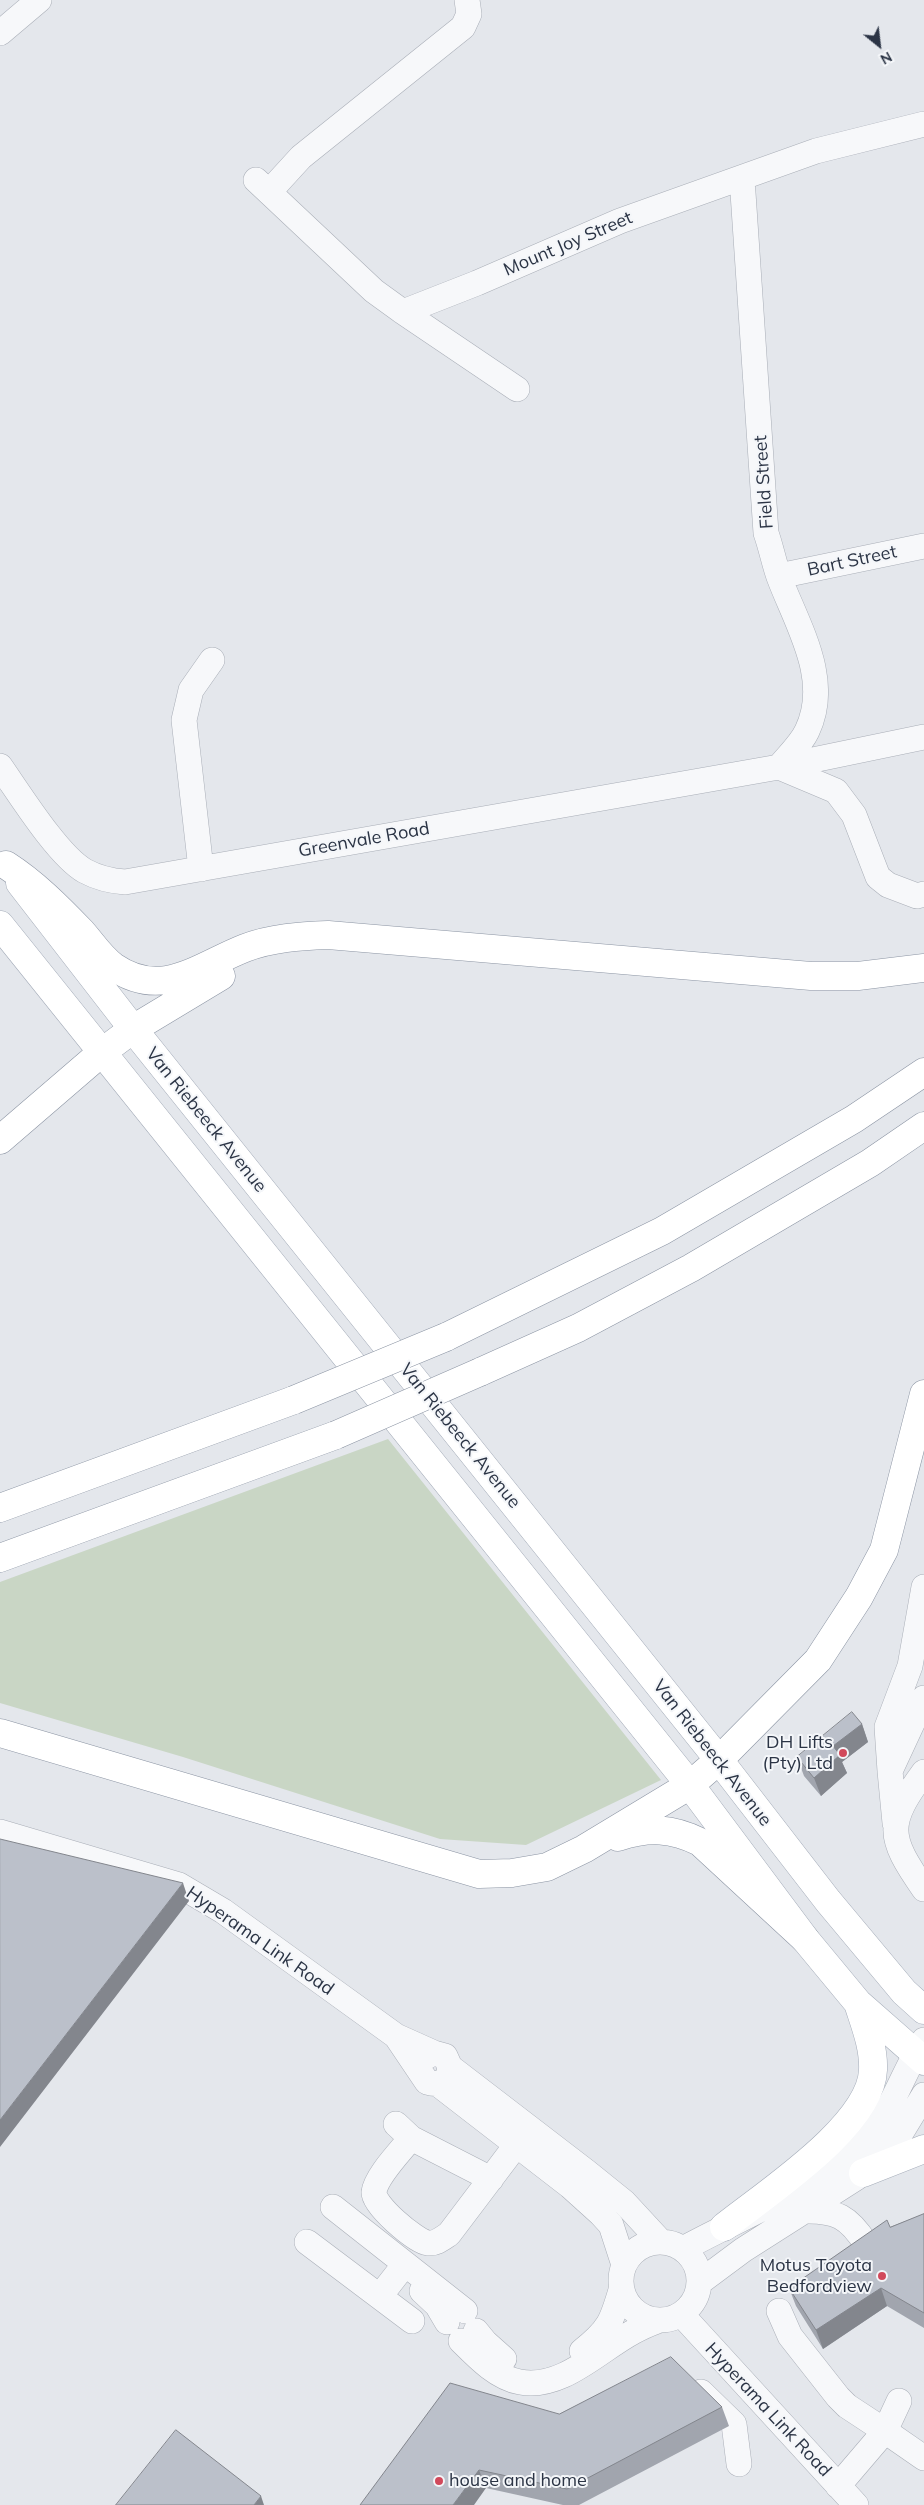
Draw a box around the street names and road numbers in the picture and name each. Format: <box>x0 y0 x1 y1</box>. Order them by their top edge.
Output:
street label: Mount Joy Street <box>500 207 636 281</box>
street label: Field Street <box>750 434 778 530</box>
street label: Bart Street <box>805 541 899 581</box>
street label: Greenvale Road <box>297 818 431 862</box>
street label: Van Riebeeck Avenue <box>141 1043 271 1197</box>
street label: Van Riebeeck Avenue <box>395 1359 525 1513</box>
street label: Van Riebeeck Avenue <box>648 1675 776 1831</box>
street label: Hyperama Link Road <box>182 1882 338 2000</box>
street label: Hyperama Link Road <box>700 2339 836 2481</box>

